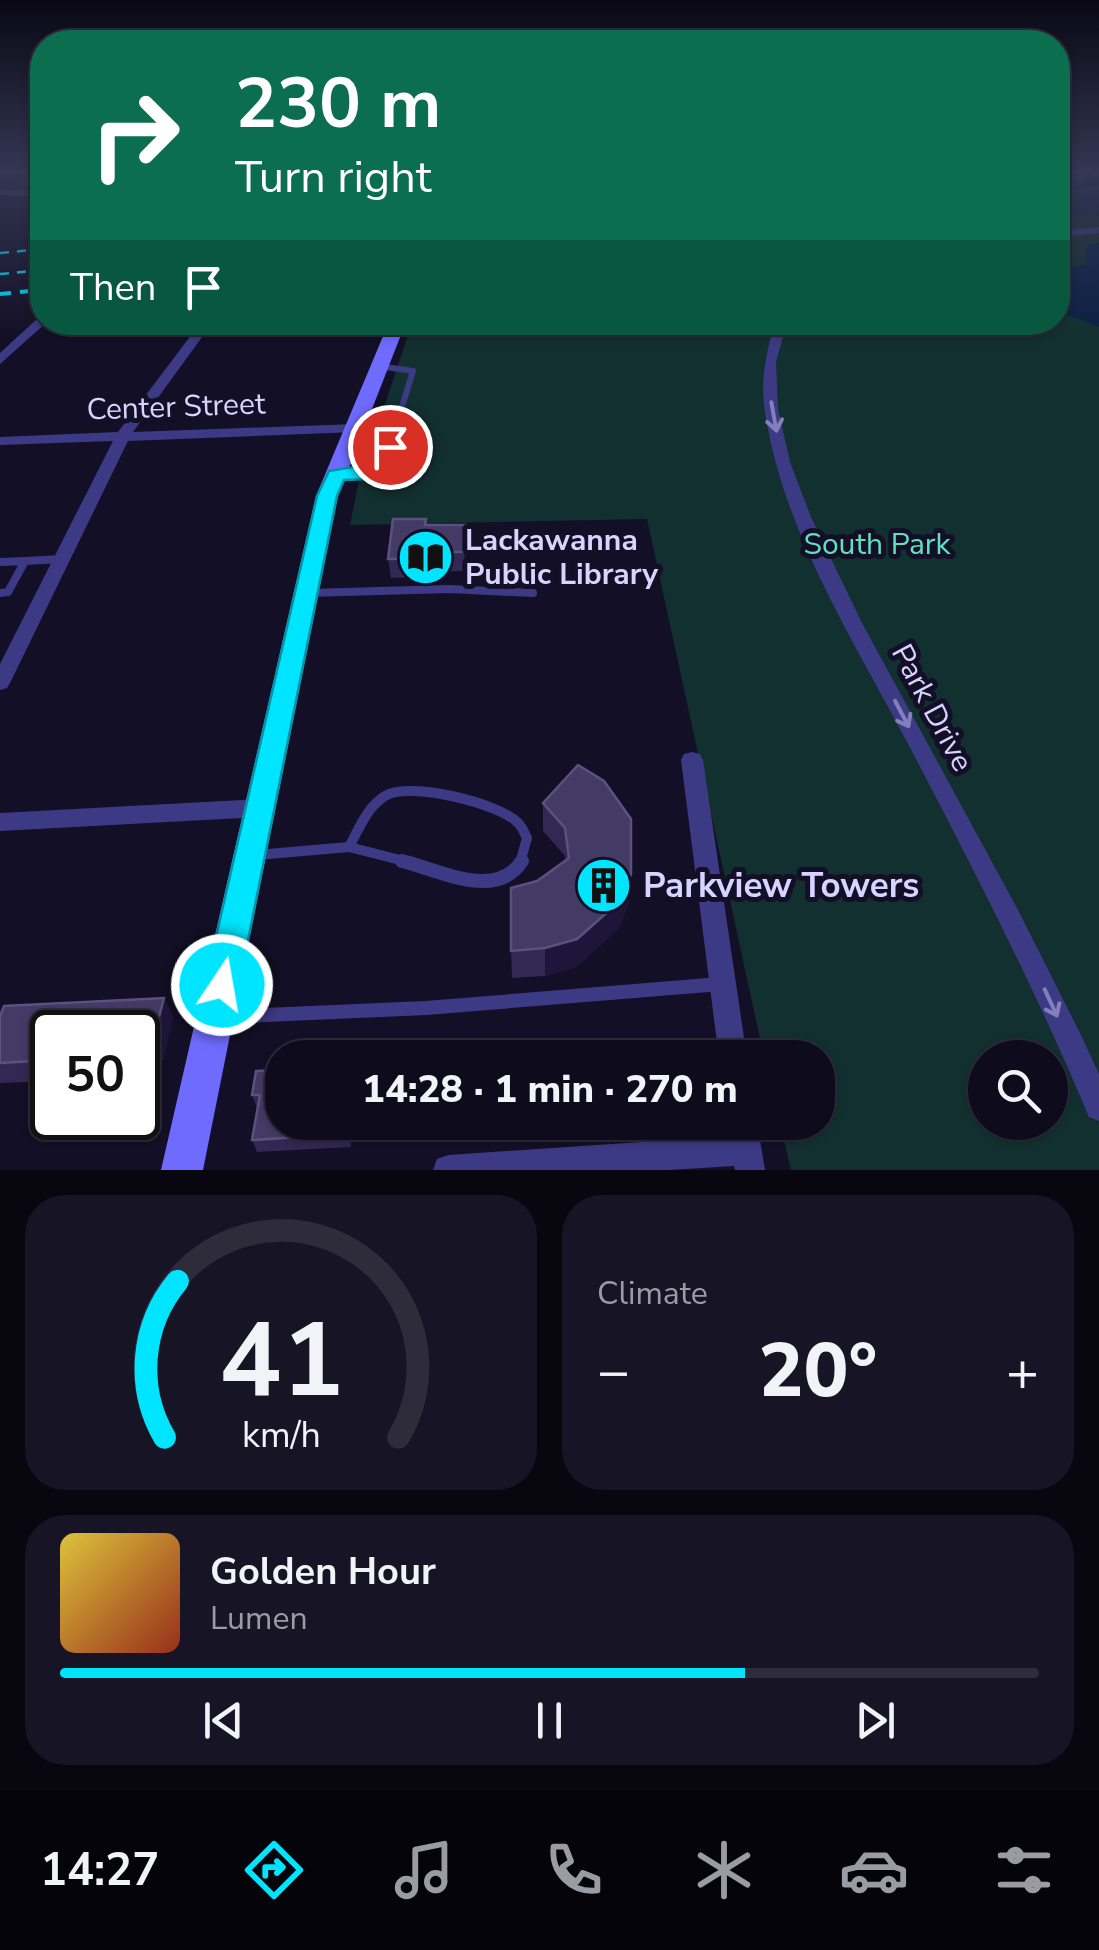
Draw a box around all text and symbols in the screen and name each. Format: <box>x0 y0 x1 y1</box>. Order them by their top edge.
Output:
text: 230 m <box>235 56 441 152</box>
icon: right <box>70 70 200 200</box>
text: Turn right <box>235 147 432 208</box>
icon: arrive <box>176 260 231 315</box>
text: Then <box>70 262 156 313</box>
street label: Center Street <box>86 383 267 431</box>
one-way arrow <box>766 401 785 433</box>
pin <box>348 405 433 490</box>
icon: arrive <box>363 420 418 475</box>
place label: Lackawanna Public Library <box>465 520 658 595</box>
park label: South Park <box>803 524 952 565</box>
library icon: Lackawanna Public Library <box>396 527 456 587</box>
street label: Park Drive <box>881 637 983 779</box>
one-way arrow <box>893 699 913 729</box>
building icon: Parkview Towers <box>574 855 634 915</box>
place label: Parkview Towers <box>643 862 919 909</box>
position arrow <box>170 933 274 1037</box>
one-way arrow <box>1042 988 1061 1018</box>
speed limit sign: 50 <box>30 1010 160 1140</box>
map controls <box>968 1040 1068 1140</box>
button: search <box>968 1040 1068 1140</box>
text: 14:28 · 1 min · 270 m <box>362 1064 738 1115</box>
text: Climate <box>597 1272 708 1315</box>
text: 41 <box>219 1290 343 1432</box>
text: 20° <box>759 1320 877 1422</box>
text: − <box>597 1334 630 1409</box>
text: + <box>1006 1334 1039 1409</box>
text: km/h <box>242 1411 320 1460</box>
text: Golden Hour <box>210 1546 436 1597</box>
text: Lumen <box>210 1597 308 1640</box>
icon: previous <box>196 1693 251 1748</box>
icon: pause <box>522 1693 577 1748</box>
icon: next <box>848 1693 903 1748</box>
icon: directions <box>239 1835 309 1905</box>
icon: music <box>389 1835 459 1905</box>
icon: phone <box>539 1835 609 1905</box>
icon: climate <box>689 1835 759 1905</box>
icon: car <box>839 1835 909 1905</box>
icon: filters <box>989 1835 1059 1905</box>
text: 14:27 <box>40 1840 159 1901</box>

